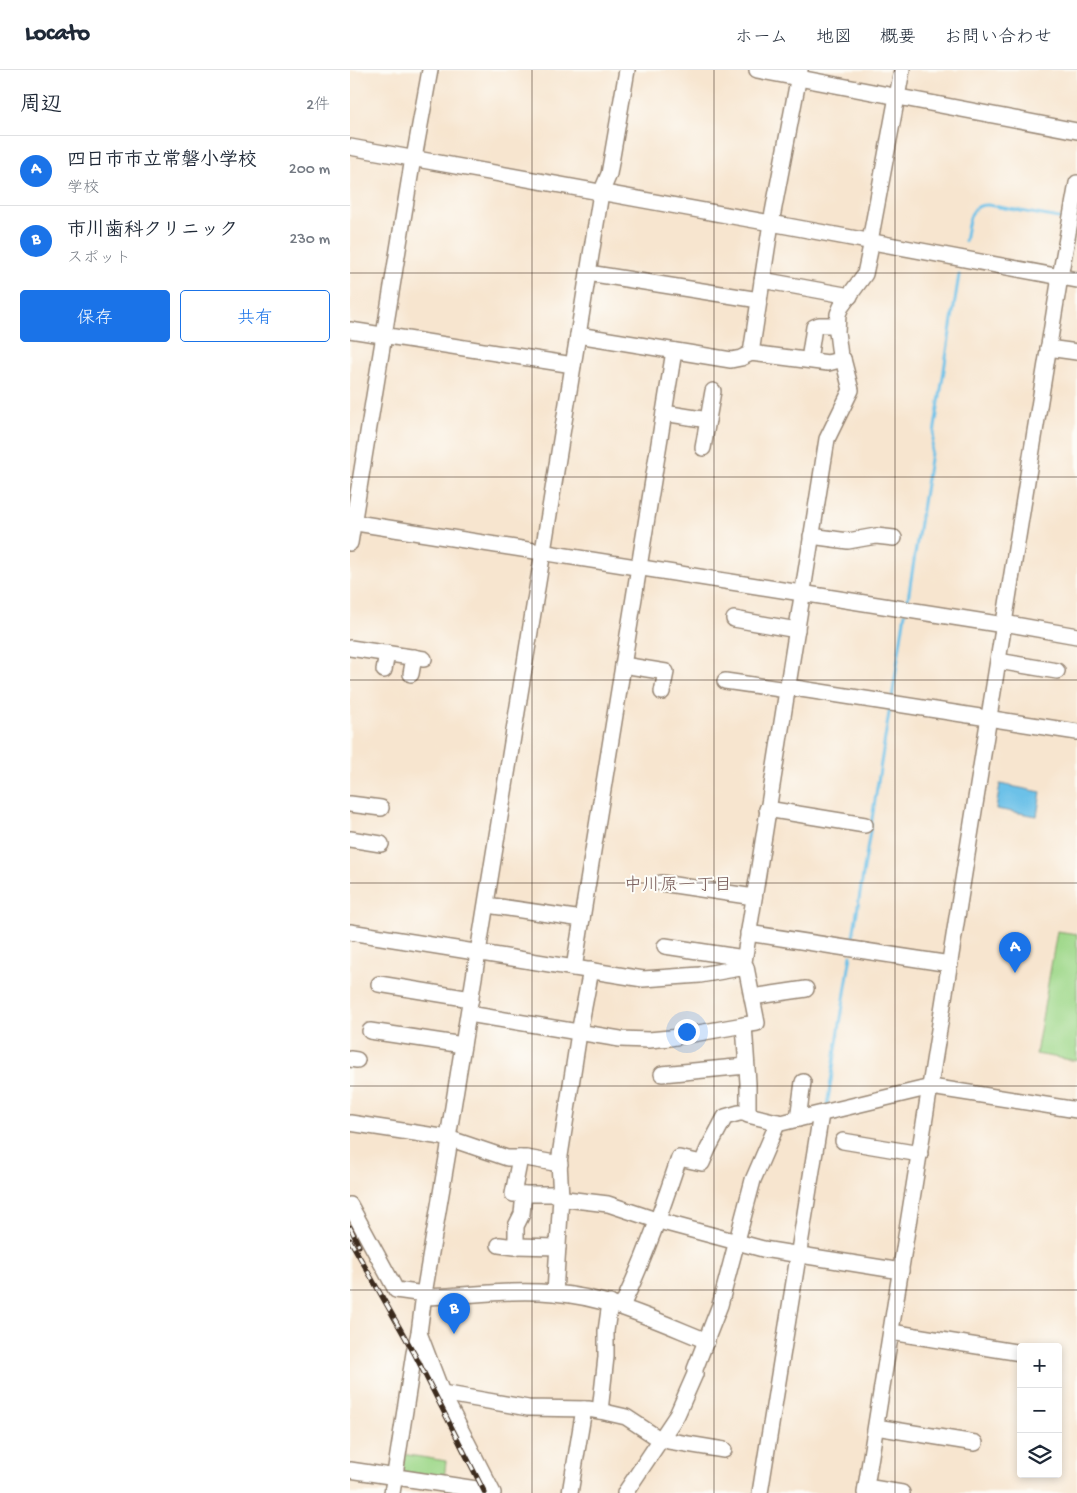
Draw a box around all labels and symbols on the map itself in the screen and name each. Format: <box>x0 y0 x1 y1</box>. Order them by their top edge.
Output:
district label: 中川原一丁目 <box>624 875 732 897</box>
pin: A <box>999 932 1031 973</box>
your location <box>674 1019 700 1045</box>
pin: B <box>438 1293 470 1334</box>

